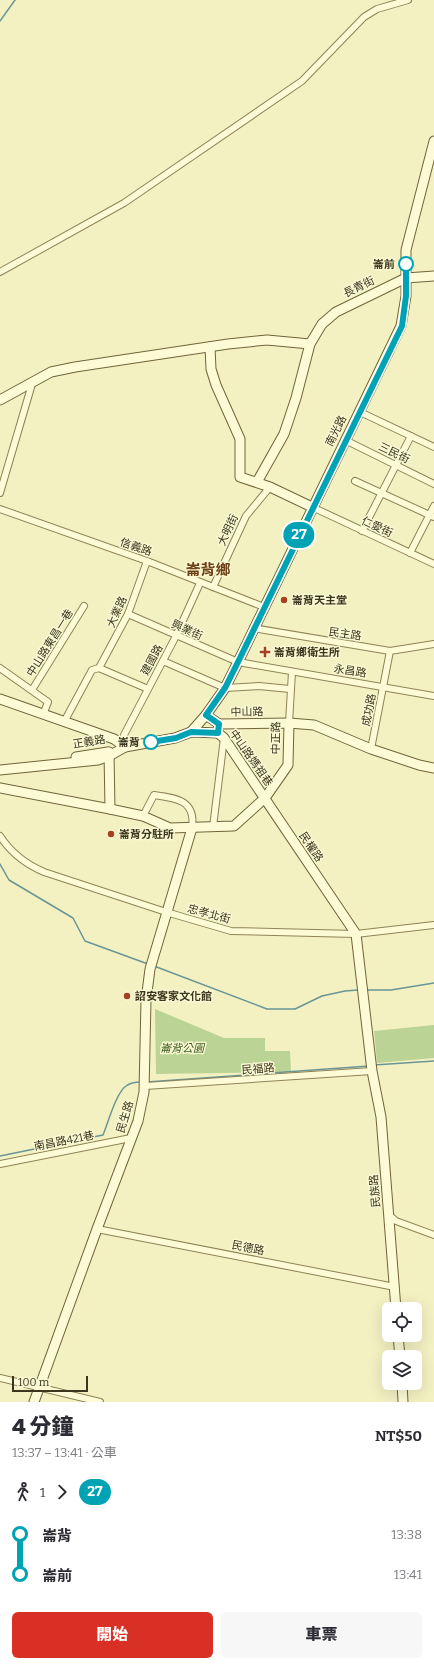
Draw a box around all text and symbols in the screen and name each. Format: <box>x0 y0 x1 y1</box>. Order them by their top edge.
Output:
marker: 崙前 <box>398 256 414 272</box>
place label: 崙前 <box>372 258 395 271</box>
street label: 長青街 <box>341 274 377 300</box>
street label: 南光路 <box>323 413 349 449</box>
street label: 三民街 <box>376 440 412 466</box>
street label: 大明街 <box>215 512 241 548</box>
street label: 仁愛街 <box>359 514 395 540</box>
line badge: 27 <box>281 522 317 548</box>
text: 27 <box>291 526 307 543</box>
street label: 信義路 <box>118 535 154 559</box>
district label: 崙背鄉 <box>185 561 231 579</box>
street label: 大業路 <box>104 594 130 630</box>
place label: 崙背天主堂 <box>291 594 347 607</box>
marker: 崙背天主堂 <box>279 595 289 605</box>
street label: 中山路東昌一巷 <box>24 607 76 679</box>
street label: 興業街 <box>169 617 205 643</box>
street label: 民主路 <box>328 625 362 643</box>
street label: 建國路 <box>139 642 165 678</box>
marker: 崙背鄉衛生所 <box>259 646 271 658</box>
place label: 崙背鄉衛生所 <box>273 646 340 659</box>
street label: 永昌路 <box>333 662 367 680</box>
street label: 成功路 <box>359 693 379 727</box>
street label: 中山路 <box>230 705 264 719</box>
street label: 中正路 <box>269 721 283 755</box>
street label: 中山路媽祖巷 <box>227 727 275 789</box>
street label: 正義路 <box>72 733 106 751</box>
marker: 崙背 <box>143 734 159 750</box>
place label: 崙背 <box>117 736 140 749</box>
place label: 崙背分駐所 <box>118 828 174 841</box>
marker: 崙背分駐所 <box>106 829 116 839</box>
street label: 民權路 <box>296 830 326 864</box>
street label: 忠孝北街 <box>186 902 232 926</box>
place label: 詔安客家文化館 <box>135 990 212 1003</box>
marker: 詔安客家文化館 <box>122 991 132 1001</box>
park label: 崙背公園 <box>160 1042 206 1055</box>
street label: 民福路 <box>241 1061 275 1077</box>
street label: 民生路 <box>114 1099 136 1135</box>
street label: 南昌路421巷 <box>33 1129 95 1153</box>
street label: 民族路 <box>367 1174 383 1208</box>
street label: 民德路 <box>231 1238 265 1258</box>
map controls <box>382 1302 422 1390</box>
button: locate <box>382 1302 422 1342</box>
button: layers <box>382 1350 422 1390</box>
scale bar <box>12 1374 88 1393</box>
text: 100 m <box>18 1376 49 1389</box>
text: 4 分鐘 <box>12 1413 73 1440</box>
text: NT$50 <box>375 1427 422 1445</box>
text: 13:37 – 13:41 · 公車 <box>12 1445 117 1460</box>
icon: walk <box>12 1481 34 1503</box>
icon: forward <box>51 1481 73 1503</box>
text: 27 <box>87 1483 103 1500</box>
text: 1 <box>40 1485 45 1500</box>
text: 崙背 <box>42 1527 72 1545</box>
text: 13:38 <box>391 1527 422 1542</box>
text: 崙前 <box>42 1567 72 1585</box>
text: 13:41 <box>394 1567 422 1582</box>
button: 開始 <box>12 1612 213 1658</box>
button: 車票 <box>221 1612 422 1658</box>

